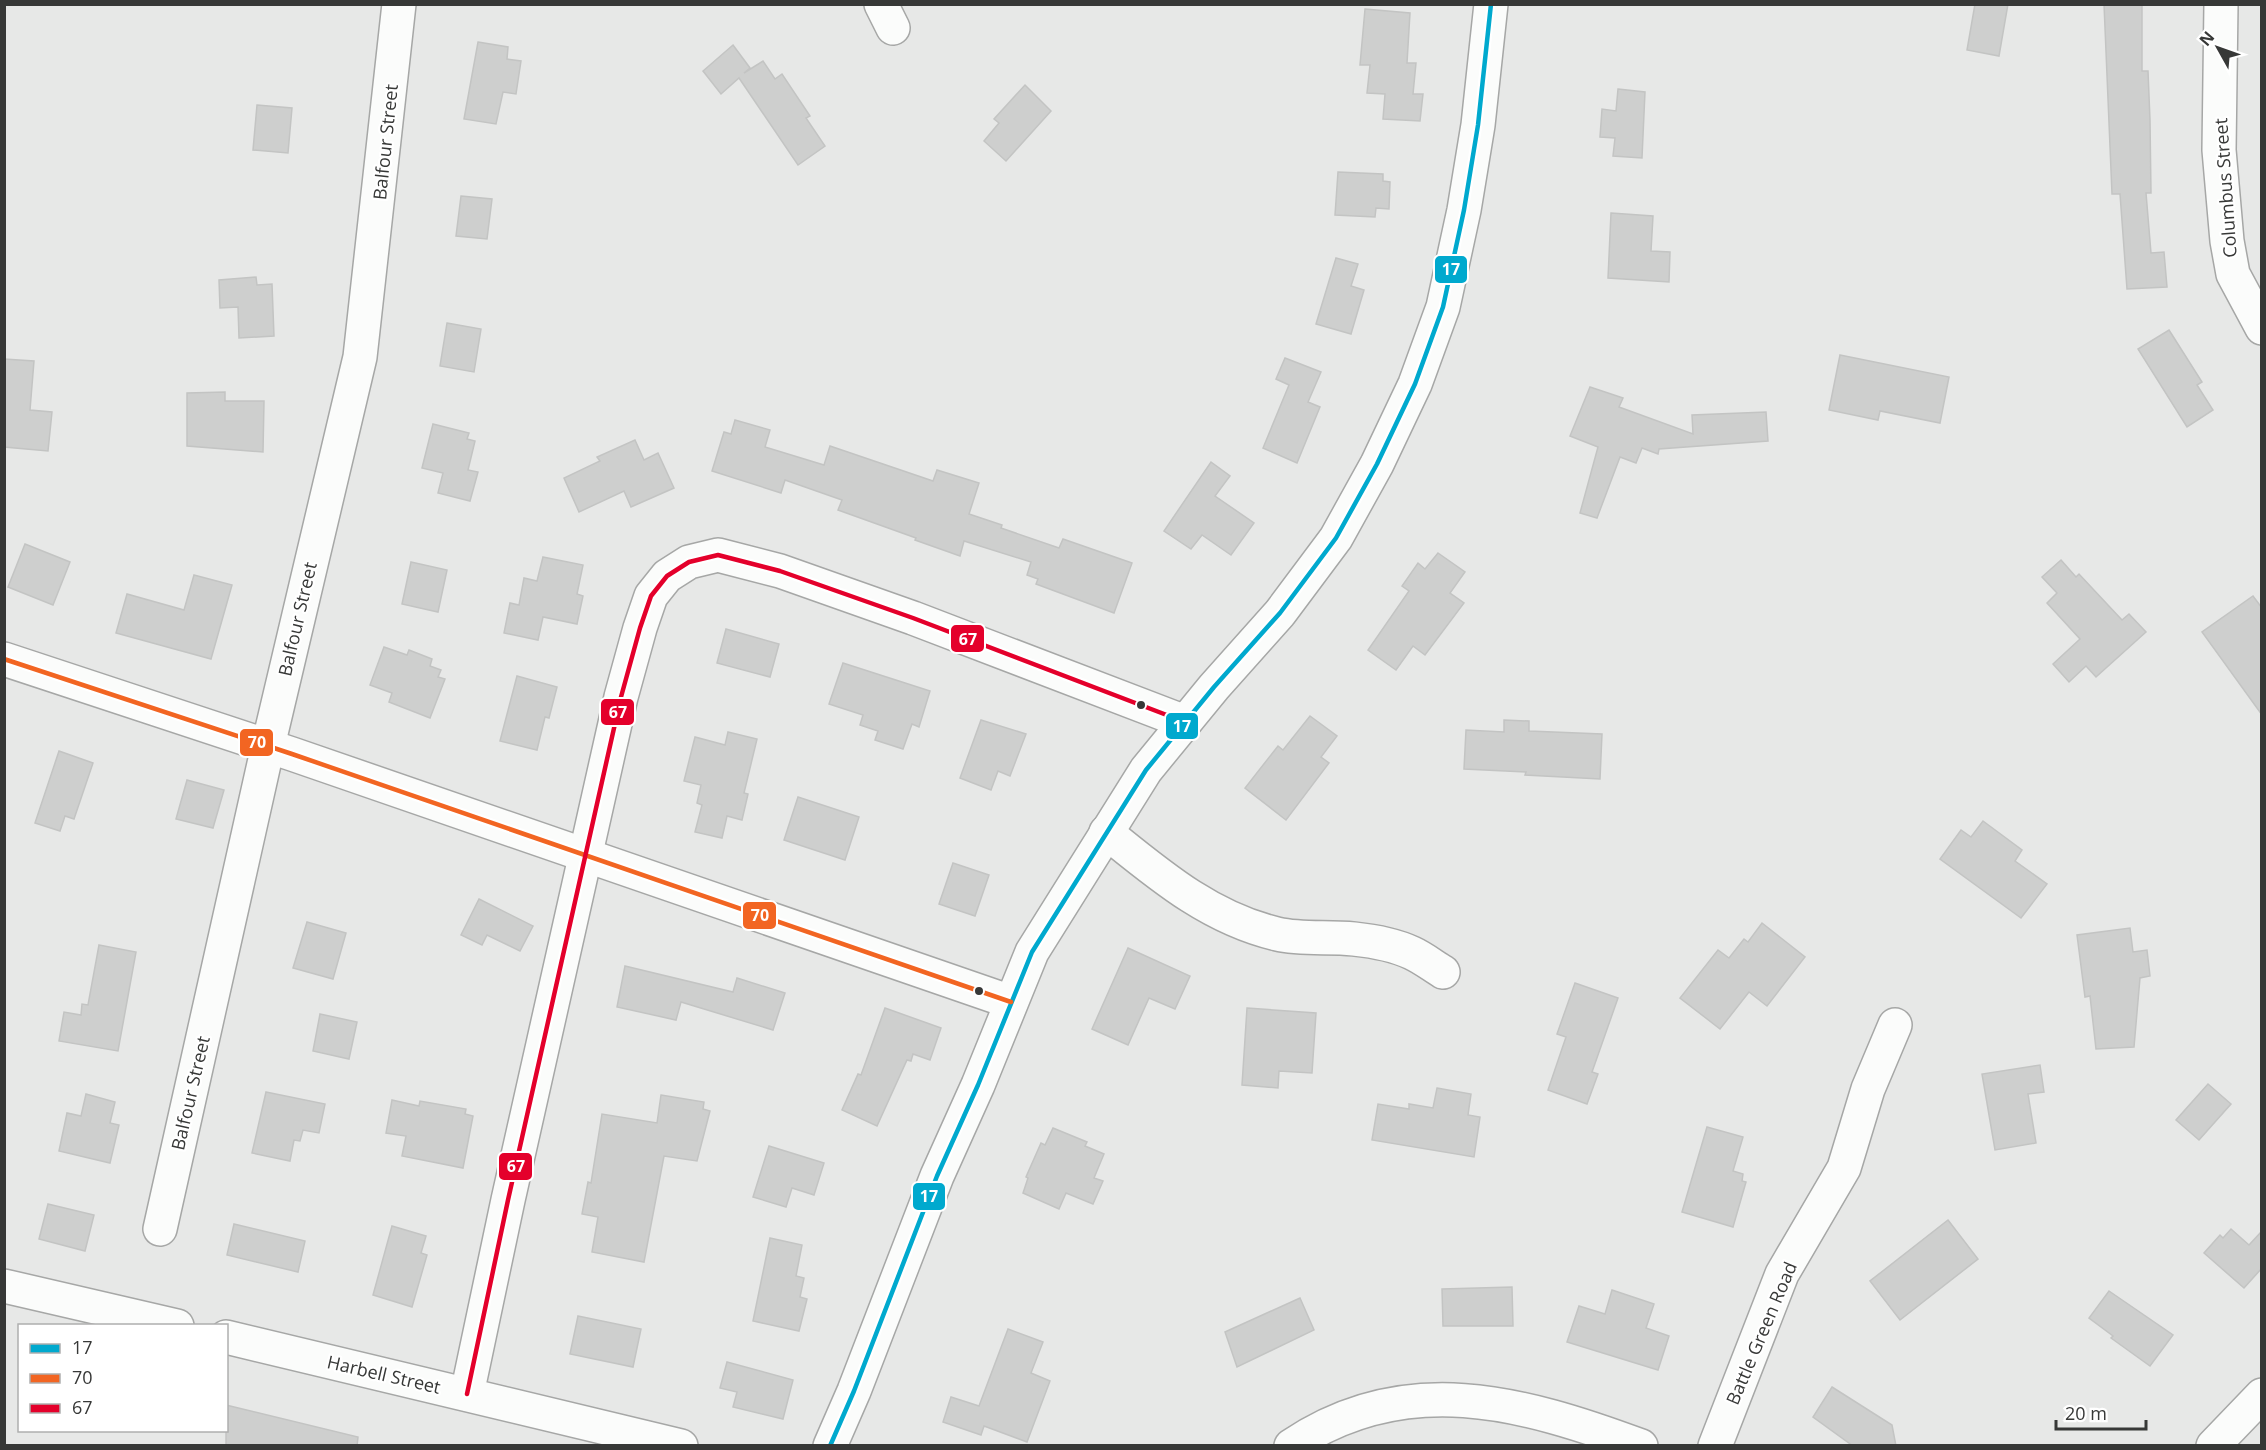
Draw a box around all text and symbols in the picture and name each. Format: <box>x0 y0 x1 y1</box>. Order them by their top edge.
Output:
north arrow <box>2188 18 2248 78</box>
text: N <box>2194 26 2219 50</box>
street label: Balfour Street <box>367 83 403 201</box>
street label: Columbus Street <box>2208 117 2242 259</box>
line badge: 17 <box>1434 255 1468 284</box>
text: 17 <box>1442 258 1460 280</box>
street label: Balfour Street <box>272 560 322 678</box>
line badge: 67 <box>950 624 985 653</box>
text: 67 <box>959 628 977 650</box>
line badge: 67 <box>600 698 635 726</box>
unlabelled marker <box>1135 699 1147 711</box>
text: 67 <box>609 701 627 723</box>
line badge: 17 <box>1165 712 1199 740</box>
text: 17 <box>1173 715 1191 737</box>
line badge: 70 <box>239 728 274 757</box>
text: 70 <box>248 731 266 753</box>
line badge: 70 <box>742 901 777 930</box>
text: 70 <box>751 904 769 926</box>
unlabelled marker <box>973 985 985 997</box>
street label: Balfour Street <box>165 1034 215 1152</box>
line badge: 67 <box>498 1152 533 1181</box>
text: 67 <box>507 1155 525 1177</box>
line badge: 17 <box>912 1182 946 1211</box>
text: 17 <box>920 1185 938 1207</box>
street label: Battle Green Road <box>1720 1258 1802 1408</box>
legend <box>18 1324 228 1432</box>
text: 17 <box>72 1335 93 1359</box>
street label: Harbell Street <box>325 1349 443 1399</box>
text: 70 <box>72 1365 93 1389</box>
scale bar <box>2056 1393 2146 1431</box>
text: 67 <box>72 1395 93 1419</box>
text: 20 m <box>2065 1401 2107 1425</box>

